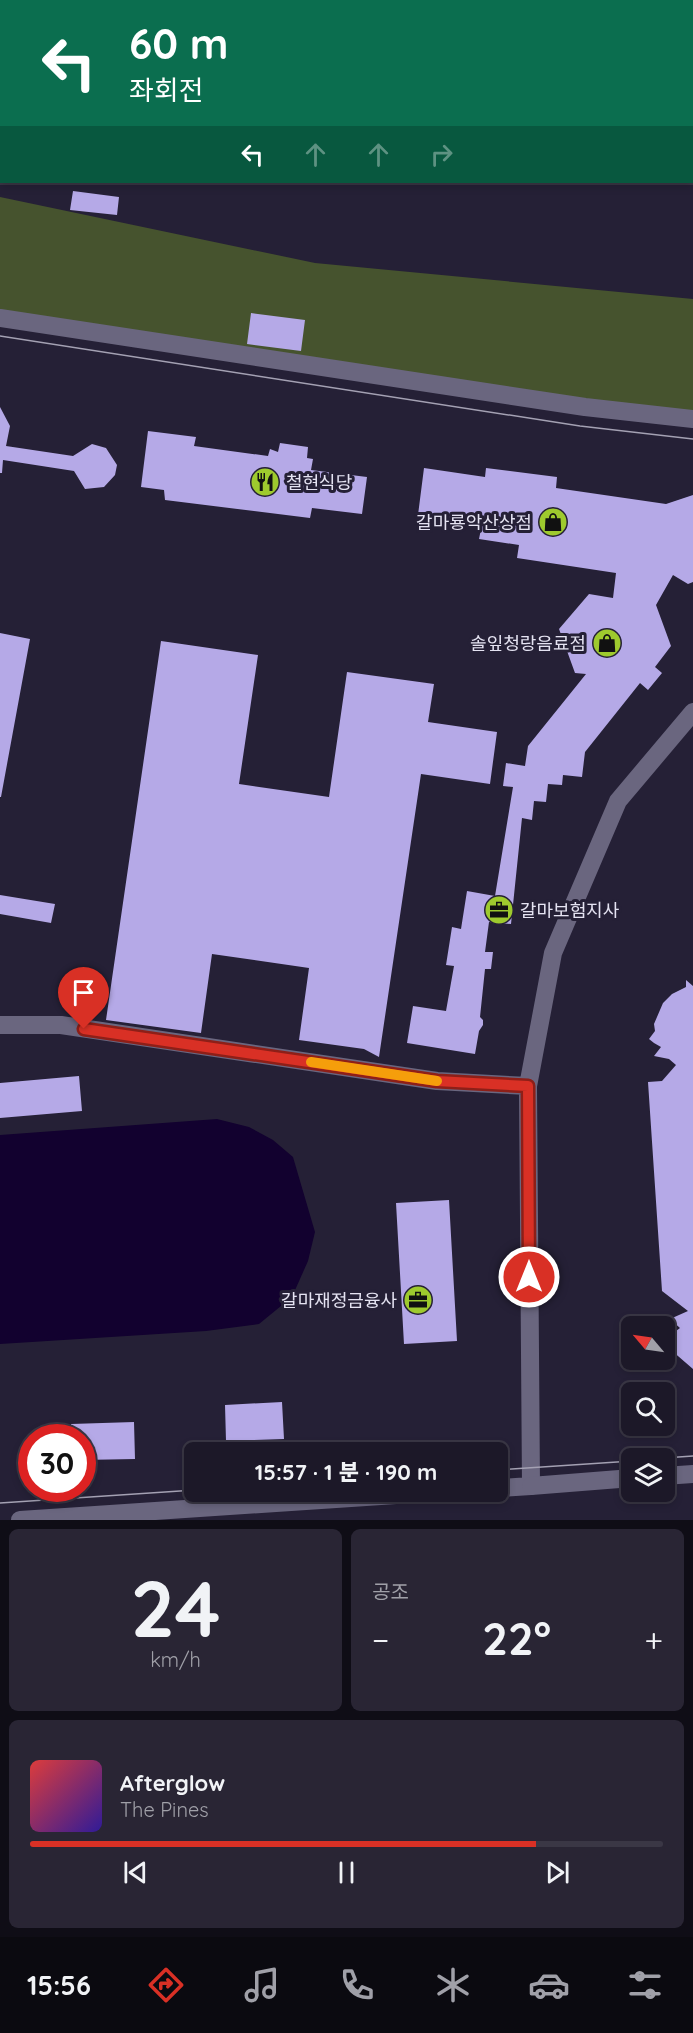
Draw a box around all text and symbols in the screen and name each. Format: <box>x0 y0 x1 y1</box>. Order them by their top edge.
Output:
text: 60 m <box>129 17 229 70</box>
icon: left <box>30 24 108 102</box>
text: 좌회전 <box>129 73 204 107</box>
icon: left <box>236 138 269 171</box>
icon: ahead <box>299 138 332 171</box>
icon: ahead <box>362 138 395 171</box>
icon: right <box>425 138 458 171</box>
restaurant icon: 철현식당 <box>249 466 281 498</box>
place label: 철현식당 <box>286 471 352 494</box>
shop icon: 갈마룡악산상점 <box>537 506 569 538</box>
place label: 갈마룡악산상점 <box>416 511 532 534</box>
shop icon: 솔잎청랑음료점 <box>591 627 623 659</box>
place label: 솔잎청랑음료점 <box>470 632 586 655</box>
office icon: 갈마보험지사 <box>483 894 515 926</box>
place label: 갈마보험지사 <box>520 899 620 922</box>
pin <box>58 967 109 1029</box>
icon: arrive <box>67 976 100 1009</box>
position arrow <box>497 1245 561 1309</box>
office icon: 갈마재정금융사 <box>402 1284 434 1316</box>
place label: 갈마재정금융사 <box>281 1289 397 1312</box>
north arrow <box>621 1316 675 1370</box>
map controls <box>621 1316 675 1502</box>
button: search <box>621 1382 675 1436</box>
speed limit sign: 30 <box>18 1424 96 1502</box>
button: layers <box>621 1448 675 1502</box>
text: 15:57 · 1 분 · 190 m <box>255 1458 437 1486</box>
text: 24 <box>130 1559 221 1657</box>
text: 공조 <box>372 1579 409 1604</box>
text: 22° <box>482 1610 551 1666</box>
text: − <box>372 1619 389 1660</box>
text: + <box>644 1619 663 1660</box>
text: km/h <box>150 1647 201 1672</box>
text: Afterglow <box>120 1769 225 1797</box>
text: The Pines <box>120 1797 209 1822</box>
icon: previous <box>119 1856 152 1889</box>
icon: pause <box>330 1856 363 1889</box>
icon: next <box>541 1856 574 1889</box>
icon: directions <box>145 1964 187 2006</box>
icon: music <box>241 1964 283 2006</box>
icon: phone <box>336 1964 378 2006</box>
icon: climate <box>432 1964 474 2006</box>
icon: car <box>528 1964 570 2006</box>
icon: filters <box>624 1964 666 2006</box>
text: 15:56 <box>27 1968 91 2002</box>

